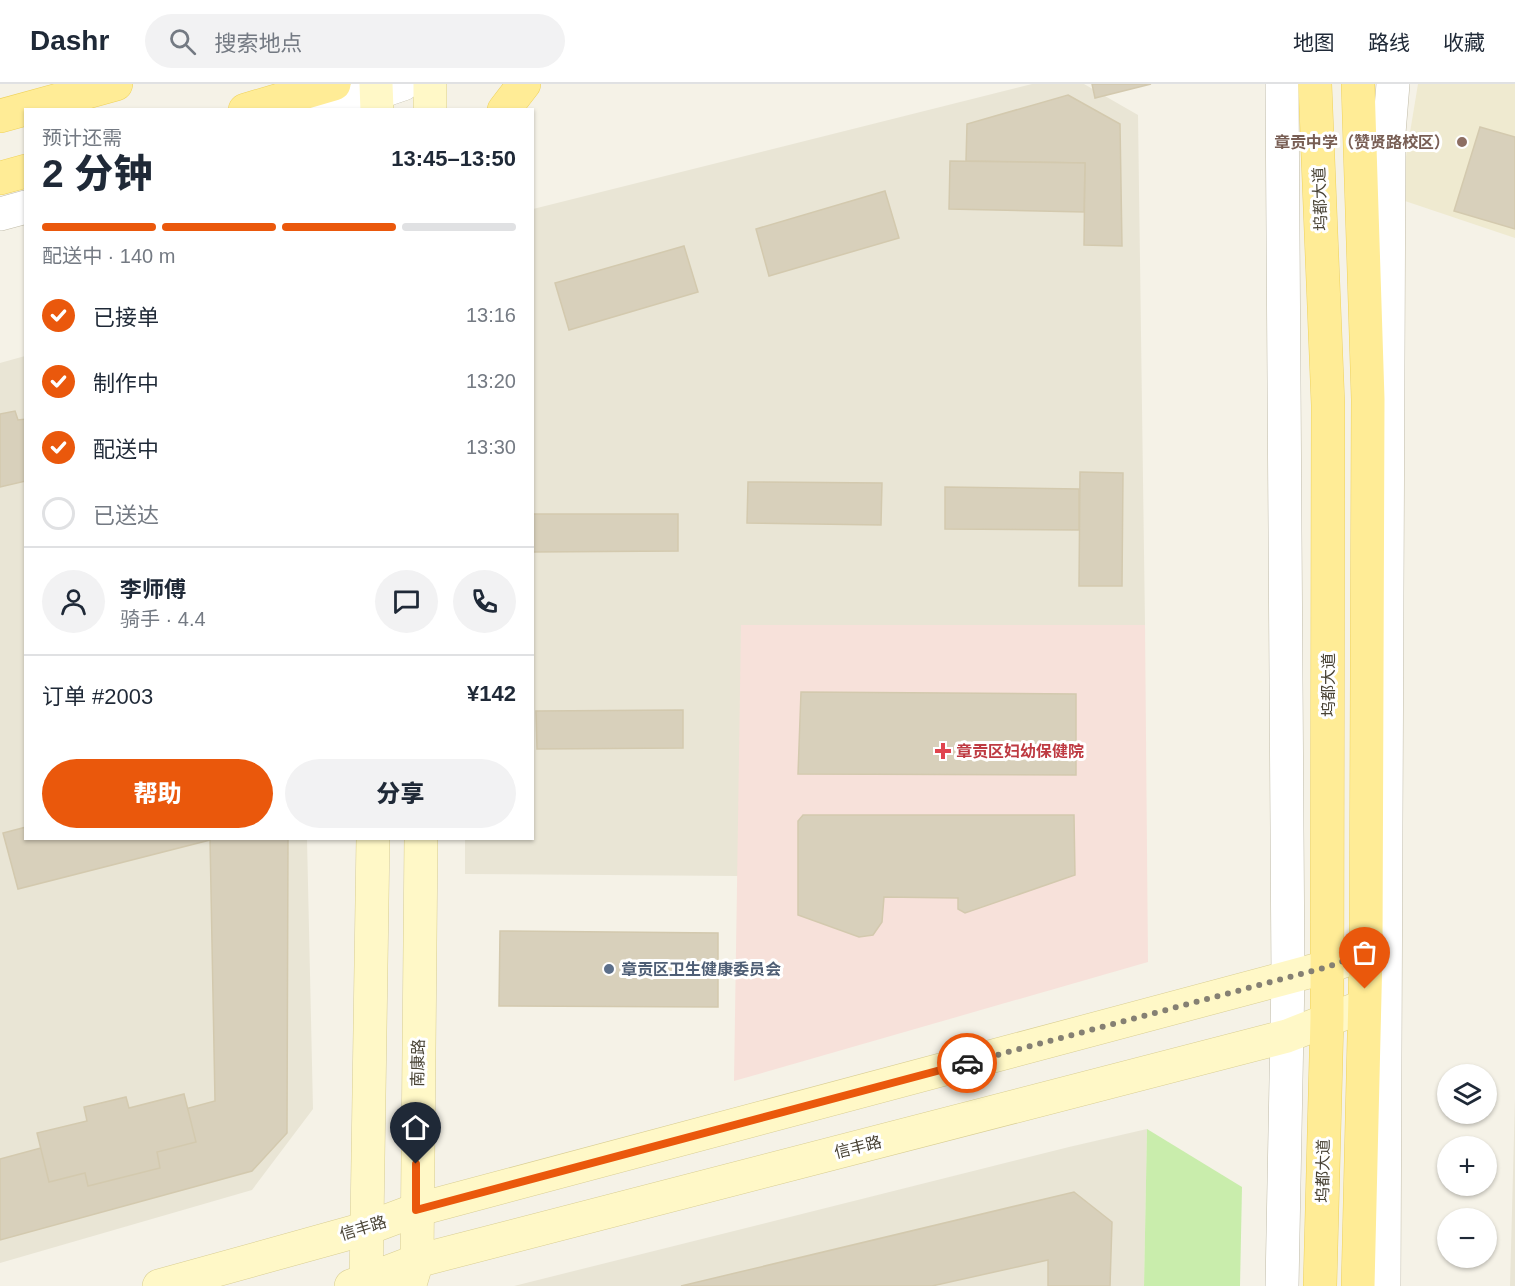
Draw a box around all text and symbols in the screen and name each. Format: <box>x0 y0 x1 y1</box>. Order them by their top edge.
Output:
search box <box>145 14 565 68</box>
text: Dashr <box>30 25 109 56</box>
icon: search <box>166 25 199 58</box>
text: 搜索地点 <box>214 31 302 56</box>
text: 地图 <box>1293 31 1335 54</box>
text: 路线 <box>1368 31 1410 54</box>
text: 收藏 <box>1443 31 1485 54</box>
text: 预计还需 <box>42 127 122 149</box>
place label: 章贡中学（赞贤路校区） <box>1274 133 1450 151</box>
marker: 章贡中学（赞贤路校区） <box>1455 135 1469 149</box>
text: 13:45–13:50 <box>391 146 516 171</box>
text: 2 分钟 <box>42 152 153 195</box>
street label: 坞都大道 <box>1310 167 1330 231</box>
text: 配送中 · 140 m <box>42 245 175 267</box>
icon: check <box>42 299 75 332</box>
text: 13:16 <box>466 304 516 326</box>
text: 已接单 <box>93 305 159 330</box>
icon: check <box>42 365 75 398</box>
text: 13:20 <box>466 370 516 392</box>
text: 制作中 <box>93 371 159 396</box>
icon: check <box>42 431 75 464</box>
text: 13:30 <box>466 436 516 458</box>
text: 配送中 <box>93 437 159 462</box>
text: 已送达 <box>93 503 159 528</box>
button: person <box>42 570 105 633</box>
button: chat <box>375 570 438 633</box>
button: phone <box>453 570 516 633</box>
text: 李师傅 <box>120 577 186 602</box>
text: 骑手 · 4.4 <box>120 608 206 630</box>
street label: 坞都大道 <box>1320 653 1337 717</box>
text: ¥142 <box>467 681 516 706</box>
text: 订单 #2003 <box>42 684 153 709</box>
marker: 章贡区妇幼保健院 <box>934 742 952 760</box>
place label: 章贡区妇幼保健院 <box>956 742 1084 760</box>
button: 帮助 <box>42 759 273 828</box>
button: 分享 <box>285 759 516 828</box>
pin <box>1339 927 1390 989</box>
icon: bag <box>1348 936 1381 969</box>
place label: 章贡区卫生健康委员会 <box>621 961 781 978</box>
marker: 章贡区卫生健康委员会 <box>602 962 616 976</box>
courier <box>937 1033 997 1093</box>
street label: 南康路 <box>409 1039 427 1087</box>
icon: car <box>951 1047 984 1080</box>
map controls <box>1437 1064 1497 1268</box>
button: layers <box>1437 1064 1497 1124</box>
pin <box>390 1102 441 1164</box>
icon: home <box>399 1111 432 1144</box>
street label: 信丰路 <box>833 1133 883 1161</box>
button: + <box>1437 1136 1497 1196</box>
street label: 坞都大道 <box>1314 1139 1332 1203</box>
button: − <box>1437 1208 1497 1268</box>
street label: 信丰路 <box>338 1213 388 1243</box>

